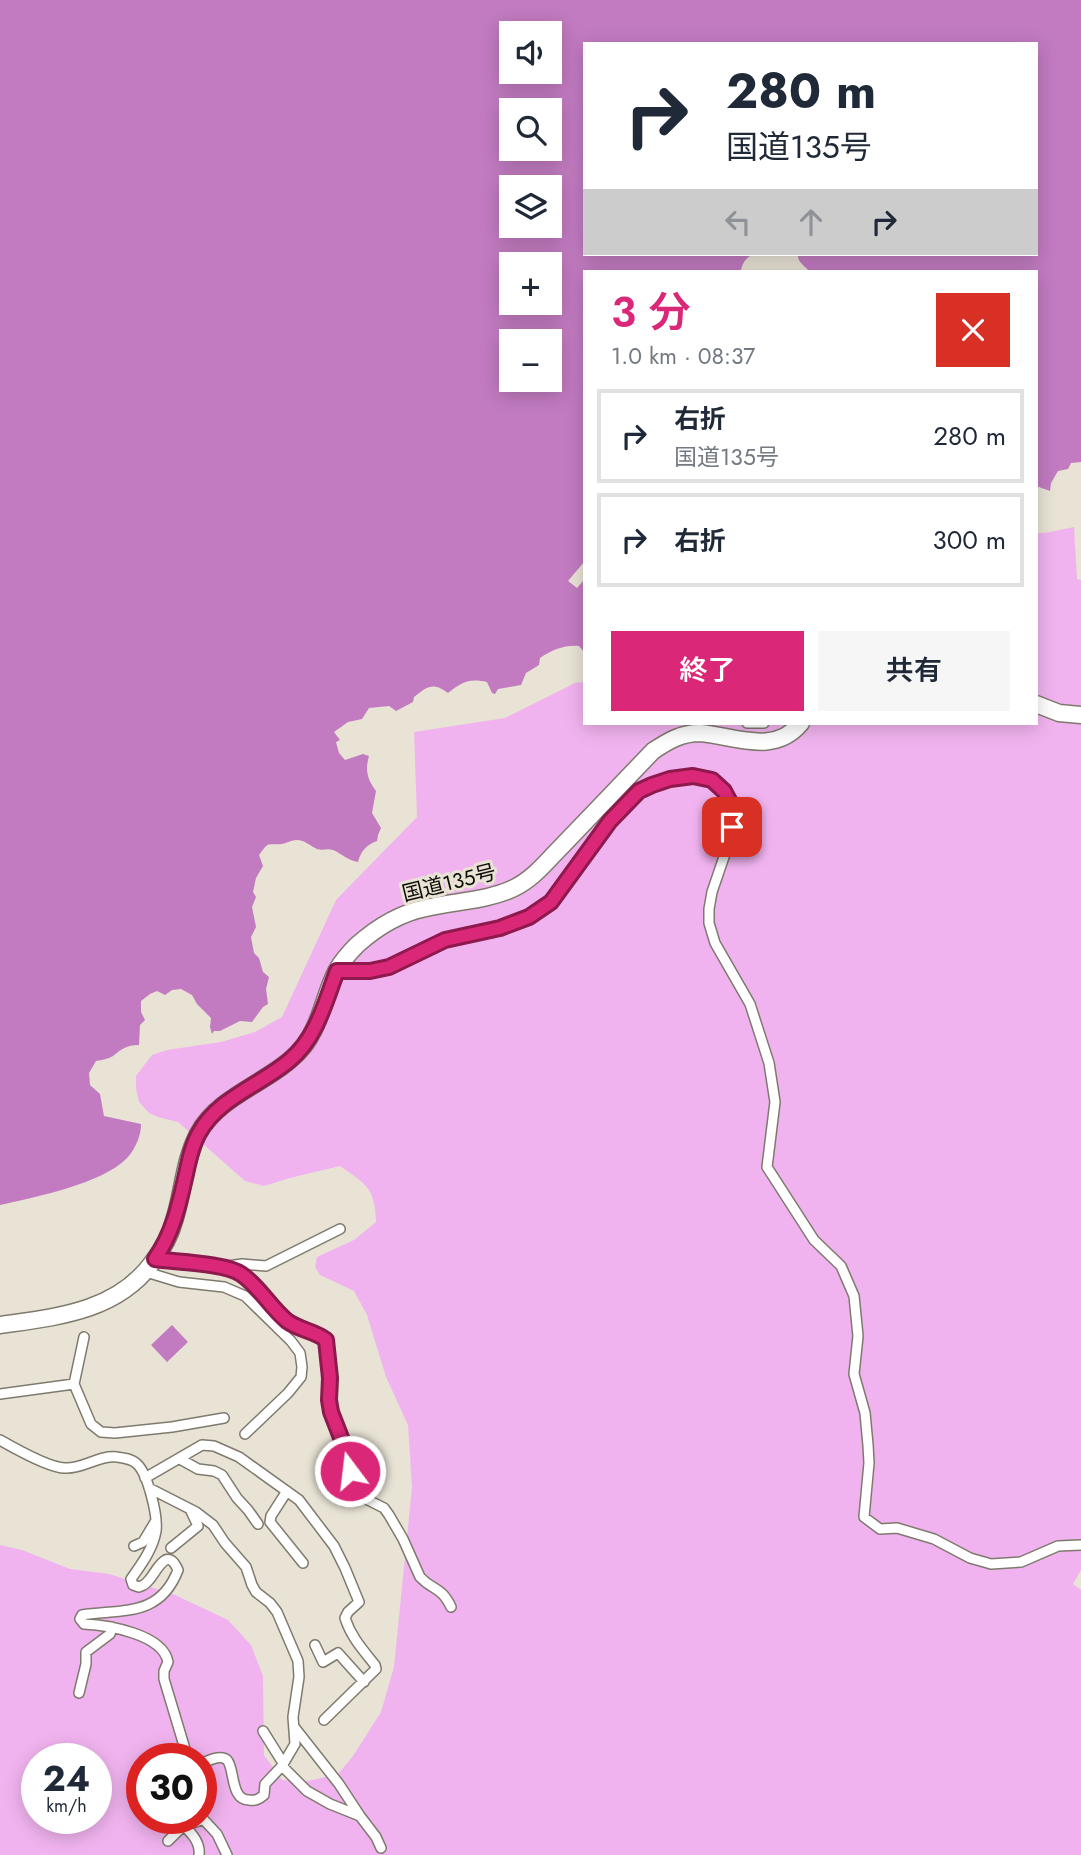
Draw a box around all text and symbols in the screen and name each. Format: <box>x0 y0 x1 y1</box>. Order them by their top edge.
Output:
map controls <box>499 21 562 392</box>
button: sound <box>499 21 562 84</box>
text: 280 m <box>726 56 876 126</box>
icon: right <box>611 70 702 161</box>
button: search <box>499 98 562 161</box>
text: 国道135号 <box>726 124 872 170</box>
button: layers <box>499 175 562 238</box>
icon: left <box>719 203 757 241</box>
icon: ahead <box>792 203 830 241</box>
icon: right <box>865 203 903 241</box>
button: + <box>499 252 562 315</box>
text: 3 分 <box>611 282 691 343</box>
button: close <box>936 293 1010 367</box>
button: − <box>499 329 562 392</box>
text: 1.0 km · 08:37 <box>611 339 755 373</box>
text: 右折 <box>674 400 726 438</box>
icon: right <box>615 417 653 455</box>
text: 280 m <box>933 417 1006 455</box>
text: 国道135号 <box>674 440 779 474</box>
icon: right <box>615 521 653 559</box>
text: 300 m <box>933 521 1006 559</box>
text: 右折 <box>674 522 726 560</box>
button: 終了 <box>611 631 804 711</box>
button: 共有 <box>818 631 1010 711</box>
pin <box>702 797 762 857</box>
icon: arrive <box>713 808 751 846</box>
street label: 国道135号 <box>399 857 499 909</box>
position arrow <box>313 1434 387 1508</box>
speed limit sign: 30 <box>126 1743 217 1834</box>
text: 24 <box>43 1754 90 1804</box>
text: km/h <box>46 1793 87 1819</box>

